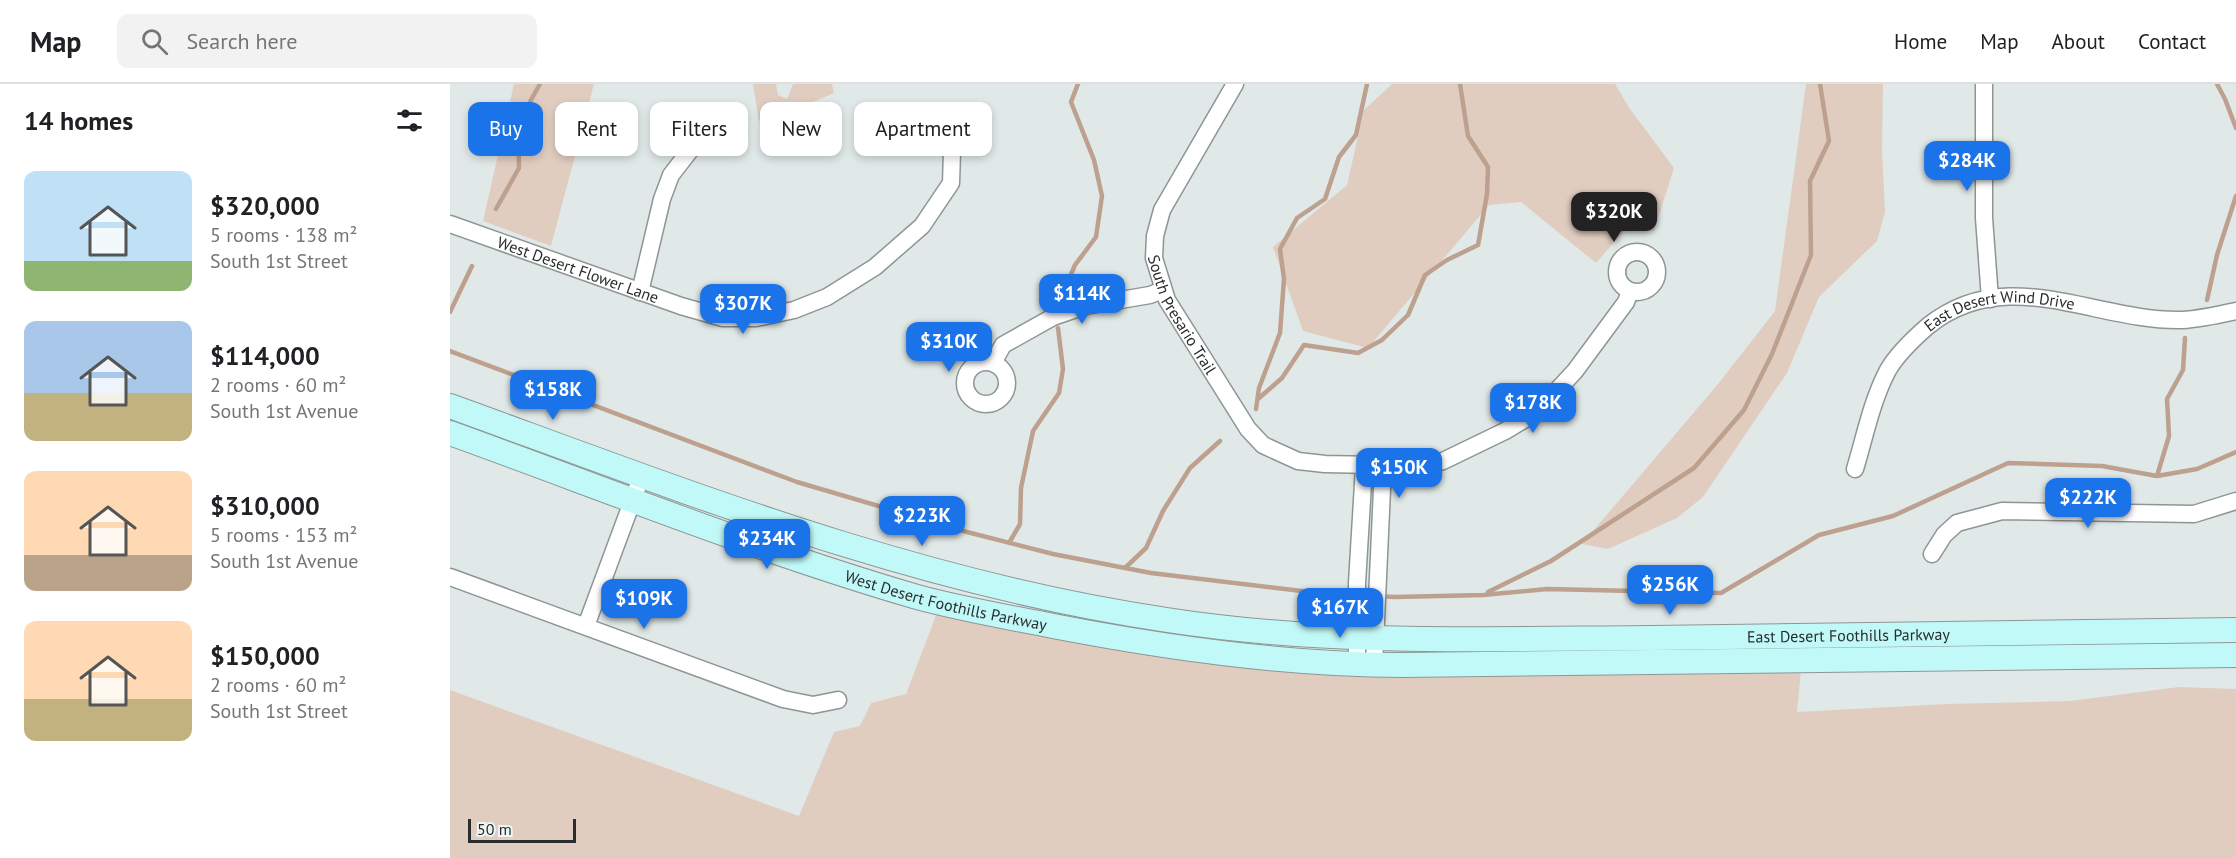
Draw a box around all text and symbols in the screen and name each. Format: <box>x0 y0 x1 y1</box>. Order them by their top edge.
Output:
search box <box>117 14 537 68</box>
text: Map <box>30 23 81 60</box>
icon: search <box>138 25 171 58</box>
text: Search here <box>186 27 297 55</box>
text: Home <box>1894 28 1947 55</box>
text: Map <box>1980 28 2019 55</box>
text: About <box>2052 28 2105 55</box>
text: Contact <box>2138 28 2206 55</box>
chip: Buy <box>468 102 543 156</box>
chip: Rent <box>555 102 638 156</box>
chip: Filters <box>650 102 748 156</box>
chip: New <box>760 102 842 156</box>
chip: Apartment <box>854 102 992 156</box>
text: 14 homes <box>24 104 133 137</box>
icon: filters <box>393 104 426 137</box>
pin: $284K <box>1925 141 2009 192</box>
text: $284K <box>1938 147 1996 173</box>
text: $320,000 <box>210 189 320 222</box>
pin: $320K <box>1572 192 1656 243</box>
icon: home <box>72 195 144 267</box>
text: $320K <box>1585 198 1643 224</box>
text: 5 rooms · 138 m² <box>210 222 357 248</box>
street label: West Desert Flower Lane <box>495 232 662 307</box>
text: South 1st Street <box>210 248 348 274</box>
street label: South Presario Trail <box>1144 252 1221 378</box>
pin: $114K <box>1040 274 1124 325</box>
text: $114K <box>1053 280 1111 306</box>
pin: $307K <box>701 284 785 335</box>
street label: East Desert Wind Drive <box>1920 286 2077 335</box>
text: $307K <box>714 290 772 316</box>
pin: $310K <box>907 322 991 373</box>
text: $310K <box>920 328 978 354</box>
text: $114,000 <box>210 339 320 372</box>
icon: home <box>72 345 144 417</box>
pin: $158K <box>511 370 595 421</box>
text: 2 rooms · 60 m² <box>210 372 346 398</box>
text: $158K <box>524 376 582 402</box>
pin: $178K <box>1491 383 1575 434</box>
text: $178K <box>1504 389 1562 415</box>
text: South 1st Avenue <box>210 398 358 424</box>
pin: $150K <box>1357 448 1441 499</box>
text: $150K <box>1370 454 1428 480</box>
pin: $222K <box>2046 478 2130 529</box>
text: $222K <box>2059 484 2117 510</box>
text: $310,000 <box>210 489 320 522</box>
icon: home <box>72 495 144 567</box>
pin: $223K <box>880 496 964 547</box>
text: $223K <box>893 502 951 528</box>
pin: $234K <box>725 519 809 570</box>
text: 5 rooms · 153 m² <box>210 522 357 548</box>
text: $234K <box>738 525 796 551</box>
text: South 1st Avenue <box>210 548 358 574</box>
pin: $256K <box>1628 565 1712 616</box>
street label: West Desert Foothills Parkway <box>843 566 1049 635</box>
text: $256K <box>1641 571 1699 597</box>
pin: $109K <box>602 579 686 630</box>
text: $109K <box>615 585 673 611</box>
pin: $167K <box>1298 588 1382 639</box>
text: $167K <box>1311 594 1369 620</box>
street label: East Desert Foothills Parkway <box>1747 624 1951 647</box>
text: $150,000 <box>210 639 320 672</box>
icon: home <box>72 645 144 717</box>
text: 2 rooms · 60 m² <box>210 672 346 698</box>
text: South 1st Street <box>210 698 348 724</box>
scale bar <box>468 816 576 844</box>
text: 50 m <box>477 819 512 839</box>

